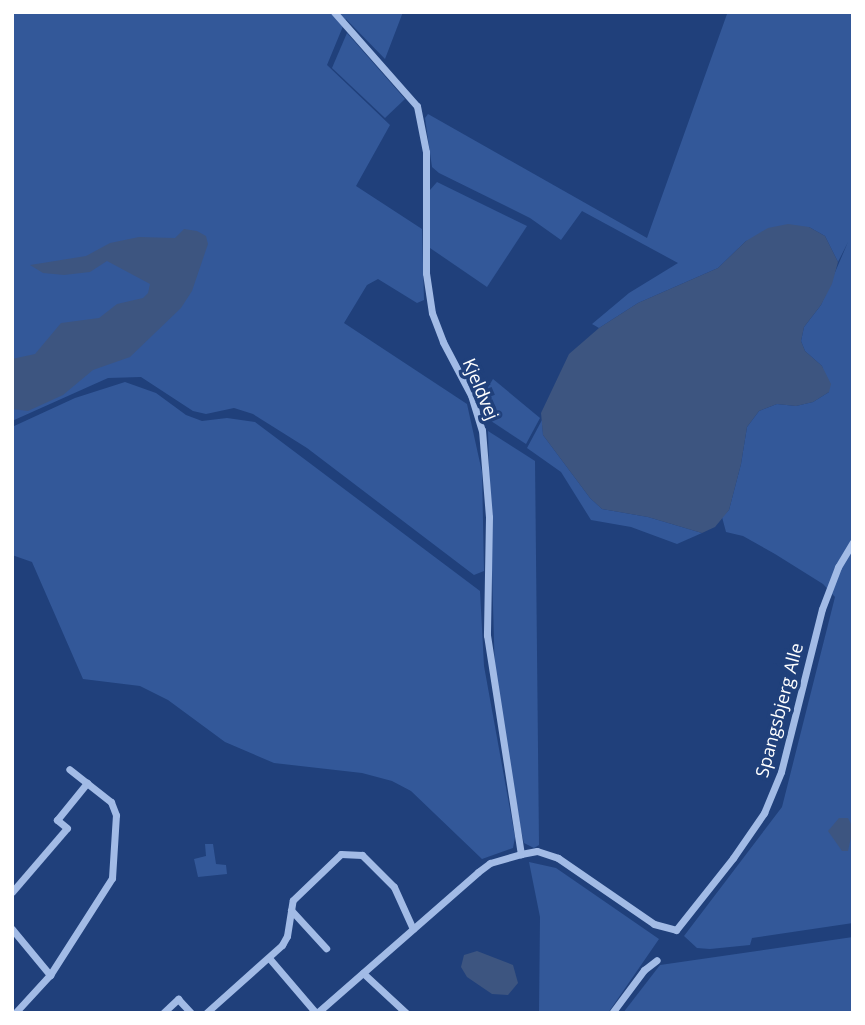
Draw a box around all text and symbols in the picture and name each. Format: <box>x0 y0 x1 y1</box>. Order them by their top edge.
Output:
street label: Kjeldvej <box>458 355 504 423</box>
street label: Spangsbjerg Alle <box>751 640 807 780</box>

